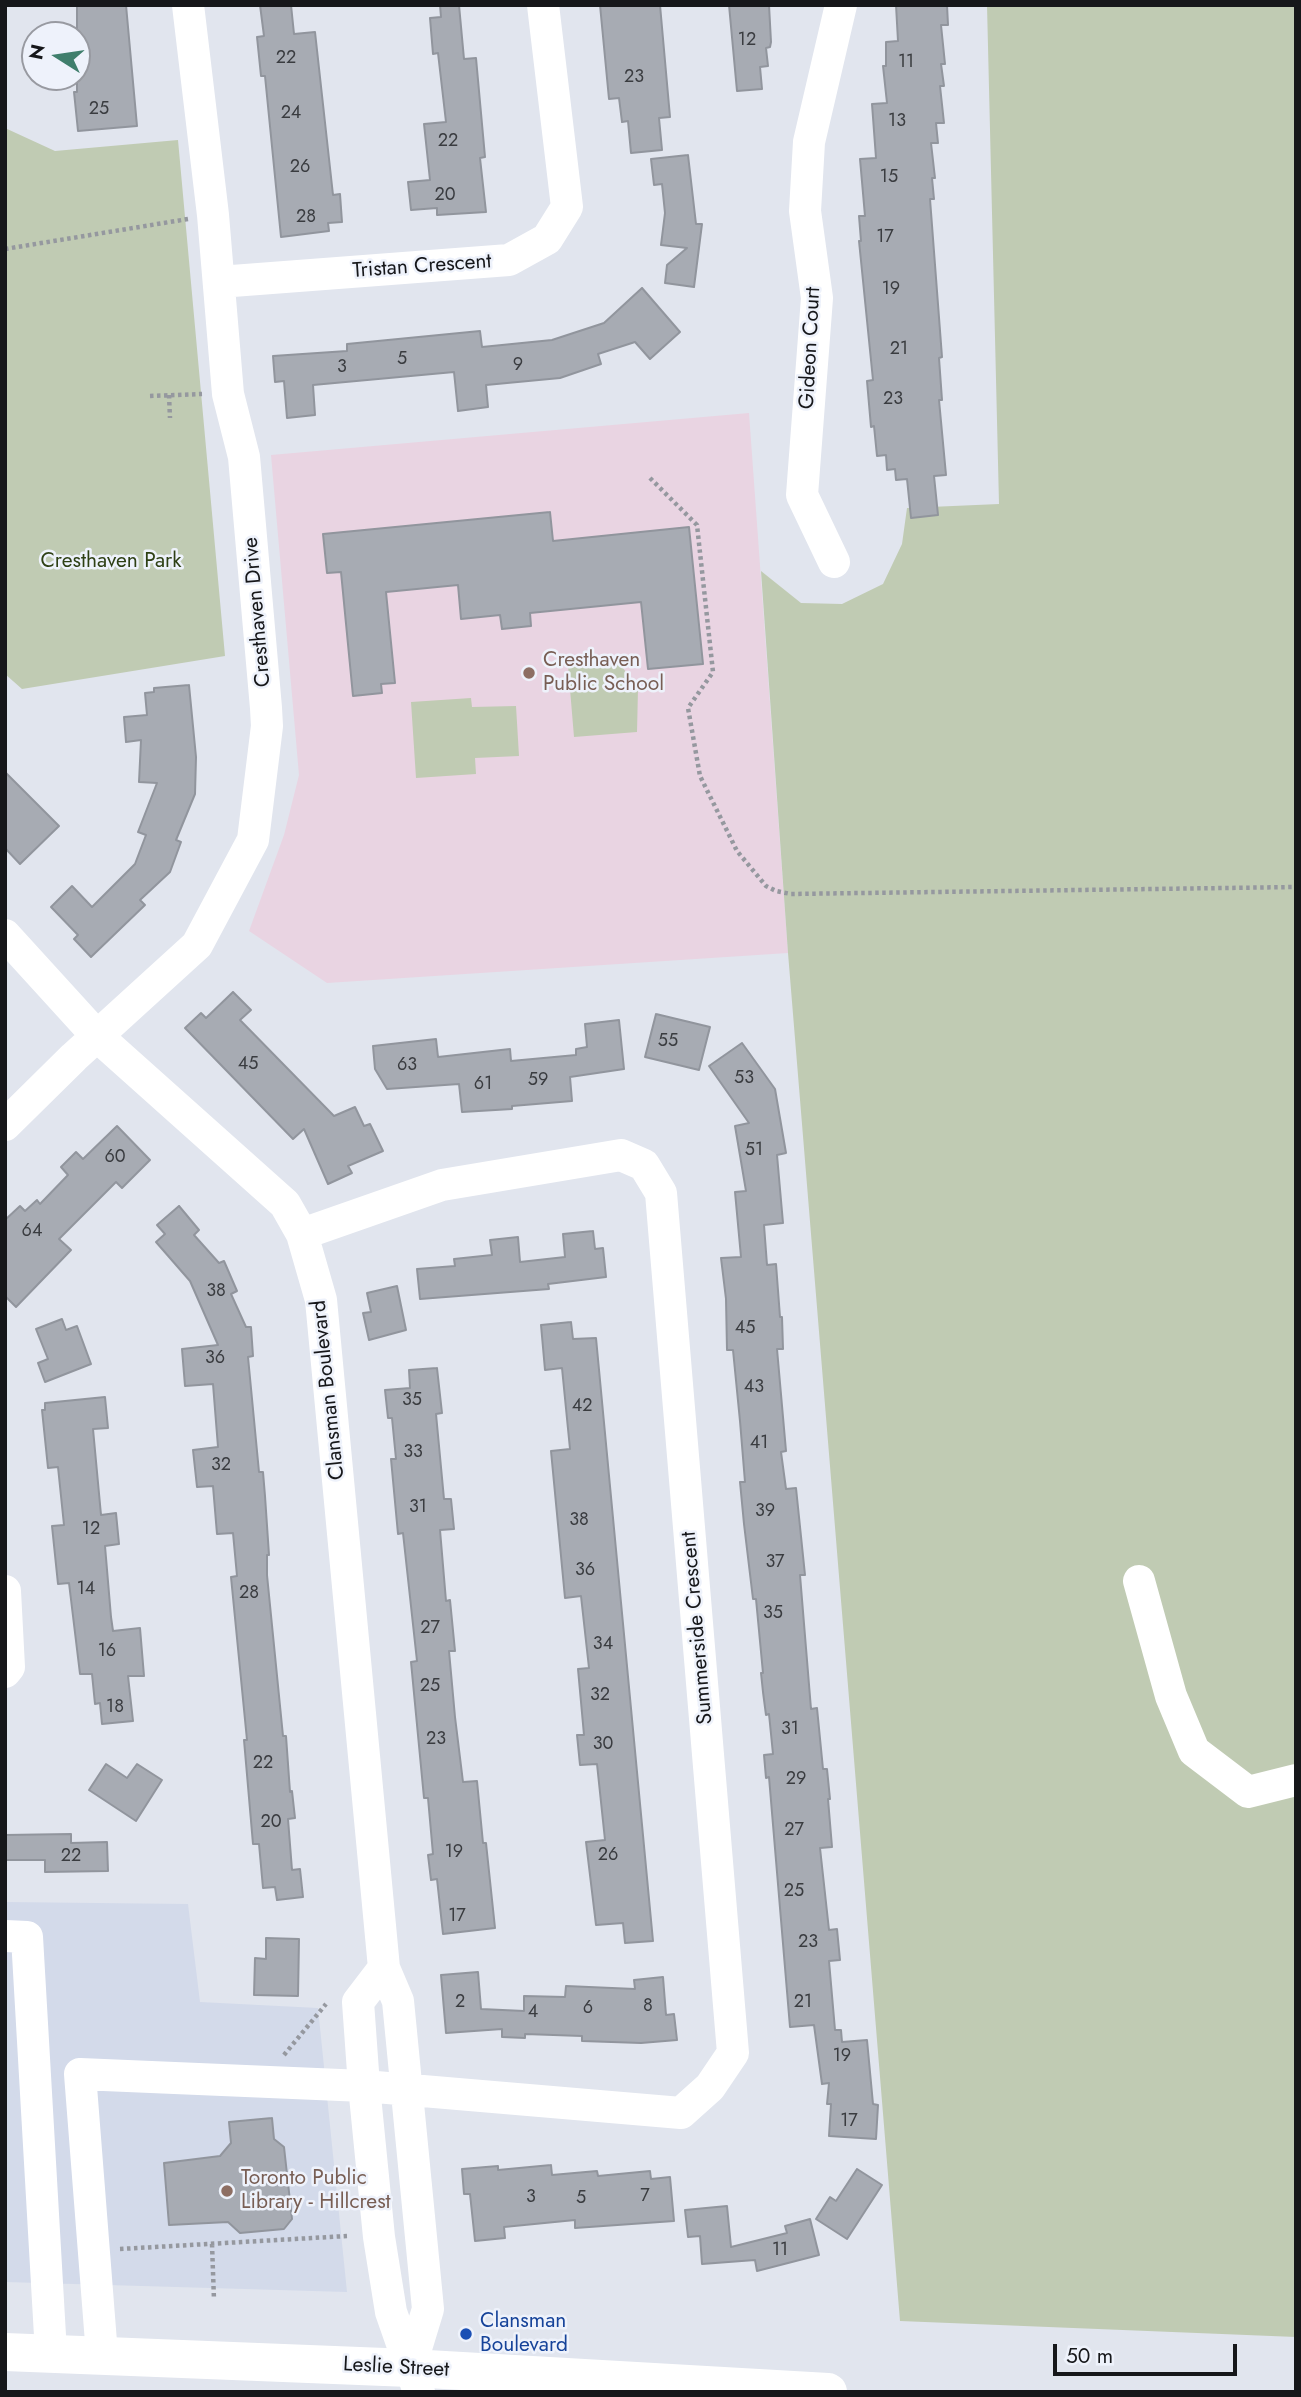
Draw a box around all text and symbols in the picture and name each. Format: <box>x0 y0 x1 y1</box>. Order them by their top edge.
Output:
north arrow <box>21 21 91 91</box>
house number: 12 <box>738 30 756 52</box>
text: N <box>22 42 52 62</box>
house number: 22 <box>276 48 296 70</box>
house number: 11 <box>898 52 914 74</box>
house number: 23 <box>624 67 644 89</box>
house number: 25 <box>89 99 109 121</box>
house number: 24 <box>281 103 301 125</box>
house number: 13 <box>888 111 906 133</box>
house number: 22 <box>438 131 458 153</box>
house number: 26 <box>290 157 310 179</box>
house number: 15 <box>880 167 898 189</box>
house number: 20 <box>434 185 456 207</box>
house number: 28 <box>296 207 316 229</box>
house number: 17 <box>876 227 894 249</box>
street label: Tristan Crescent <box>352 250 492 284</box>
house number: 19 <box>882 279 900 301</box>
street label: Gideon Court <box>795 286 827 410</box>
house number: 21 <box>890 339 908 361</box>
house number: 5 <box>397 349 407 371</box>
house number: 9 <box>513 355 523 377</box>
house number: 3 <box>337 357 347 379</box>
house number: 23 <box>883 389 903 411</box>
street label: Cresthaven Drive <box>239 536 277 688</box>
park label: Cresthaven Park <box>40 549 182 575</box>
place label: Cresthaven Public School <box>543 648 664 698</box>
marker: Cresthaven Public School <box>521 665 537 681</box>
house number: 55 <box>658 1031 678 1053</box>
house number: 45 <box>238 1054 258 1076</box>
house number: 63 <box>397 1055 417 1077</box>
house number: 53 <box>734 1068 754 1090</box>
house number: 59 <box>528 1070 548 1092</box>
house number: 61 <box>474 1074 492 1096</box>
house number: 51 <box>745 1140 763 1162</box>
house number: 60 <box>104 1147 126 1169</box>
house number: 64 <box>22 1221 42 1243</box>
house number: 38 <box>206 1281 226 1303</box>
street label: Clansman Boulevard <box>307 1299 351 1481</box>
house number: 45 <box>735 1318 755 1340</box>
house number: 36 <box>205 1348 225 1370</box>
house number: 43 <box>744 1377 764 1399</box>
house number: 35 <box>402 1390 422 1412</box>
house number: 42 <box>572 1396 592 1418</box>
house number: 41 <box>750 1433 768 1455</box>
house number: 33 <box>403 1442 423 1464</box>
house number: 32 <box>211 1455 231 1477</box>
house number: 31 <box>409 1497 427 1519</box>
house number: 39 <box>755 1501 775 1523</box>
house number: 38 <box>569 1510 589 1532</box>
house number: 12 <box>82 1519 100 1541</box>
street label: Summerside Crescent <box>677 1530 719 1726</box>
house number: 37 <box>765 1552 785 1574</box>
house number: 36 <box>575 1560 595 1582</box>
house number: 14 <box>77 1579 95 1601</box>
house number: 28 <box>239 1583 259 1605</box>
house number: 35 <box>763 1603 783 1625</box>
house number: 27 <box>420 1618 440 1640</box>
house number: 34 <box>593 1634 613 1656</box>
house number: 16 <box>98 1641 116 1663</box>
house number: 25 <box>420 1676 440 1698</box>
house number: 32 <box>590 1685 610 1707</box>
house number: 18 <box>106 1697 124 1719</box>
house number: 31 <box>781 1719 799 1741</box>
house number: 23 <box>426 1729 446 1751</box>
house number: 30 <box>593 1734 613 1756</box>
house number: 22 <box>253 1753 273 1775</box>
house number: 29 <box>786 1769 806 1791</box>
house number: 20 <box>260 1812 282 1834</box>
house number: 27 <box>784 1820 804 1842</box>
house number: 19 <box>445 1842 463 1864</box>
house number: 26 <box>598 1845 618 1867</box>
house number: 22 <box>61 1846 81 1868</box>
house number: 25 <box>784 1881 804 1903</box>
house number: 17 <box>448 1906 466 1928</box>
house number: 23 <box>798 1932 818 1954</box>
house number: 2 <box>455 1992 465 2014</box>
house number: 21 <box>794 1992 812 2014</box>
house number: 8 <box>643 1996 653 2018</box>
house number: 6 <box>583 1998 593 2020</box>
house number: 4 <box>528 2002 538 2024</box>
house number: 19 <box>833 2046 851 2068</box>
house number: 17 <box>840 2111 858 2133</box>
place label: Toronto Public Library - Hillcrest <box>241 2166 391 2216</box>
marker: Toronto Public Library - Hillcrest <box>219 2183 235 2199</box>
house number: 7 <box>640 2186 650 2208</box>
house number: 3 <box>526 2187 536 2209</box>
house number: 5 <box>576 2188 586 2210</box>
house number: 11 <box>772 2240 788 2262</box>
place label: Clansman Boulevard <box>480 2309 568 2359</box>
marker: Clansman Boulevard <box>458 2326 474 2342</box>
scale bar <box>1056 2330 1240 2374</box>
text: 50 m <box>1066 2341 1113 2371</box>
street label: Leslie Street <box>342 2353 450 2383</box>

